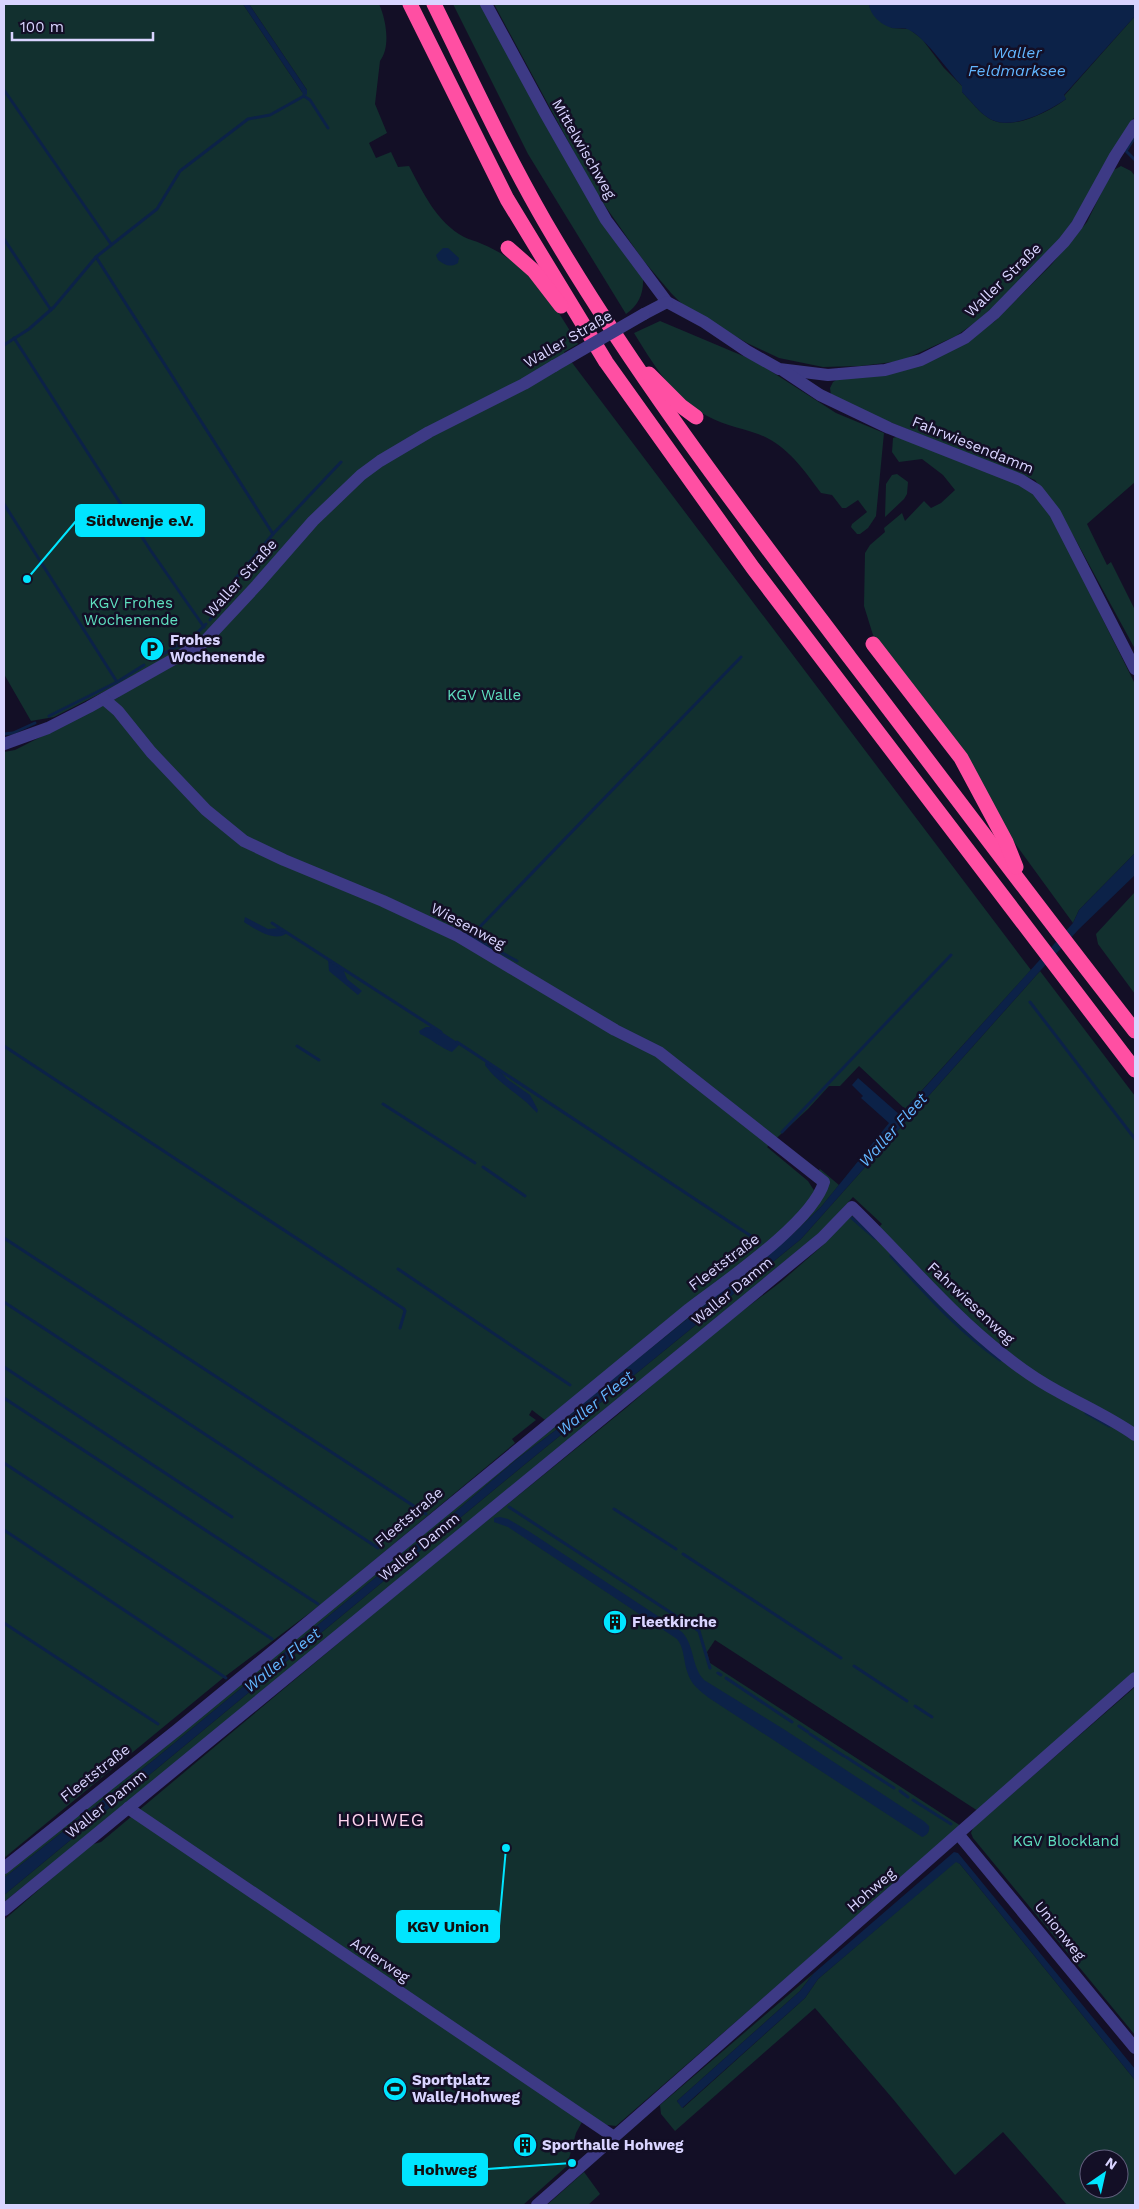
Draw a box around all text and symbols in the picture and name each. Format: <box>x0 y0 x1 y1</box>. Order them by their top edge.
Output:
scale bar <box>12 10 154 42</box>
text: 100 m <box>20 18 64 36</box>
water label: Waller Feldmarksee <box>968 43 1066 80</box>
street label: Mittelwischweg <box>548 96 620 202</box>
street label: Waller Straße <box>961 239 1045 321</box>
street label: Waller Straße <box>521 306 615 372</box>
street label: Fahrwiesendamm <box>909 412 1037 478</box>
callout: Südwenje e.V. <box>76 505 204 536</box>
text: Südwenje e.V. <box>86 511 194 530</box>
street label: Waller Straße <box>201 535 281 621</box>
park label: KGV Frohes Wochenende <box>84 594 178 629</box>
place label: Frohes Wochenende <box>170 631 265 666</box>
parking icon: Frohes Wochenende <box>139 636 165 662</box>
park label: KGV Walle <box>447 686 521 704</box>
street label: Wiesenweg <box>428 899 508 953</box>
water label: Waller Fleet <box>855 1089 931 1171</box>
street label: Fleetstraße <box>685 1230 763 1294</box>
street label: Waller Damm <box>688 1253 776 1329</box>
street label: Fahrwiesenweg <box>924 1258 1018 1348</box>
water label: Waller Fleet <box>553 1366 637 1440</box>
street label: Fleetstraße <box>371 1483 447 1551</box>
street label: Waller Damm <box>375 1509 463 1585</box>
building icon: Fleetkirche <box>602 1609 628 1635</box>
place label: Fleetkirche <box>632 1613 717 1631</box>
water label: Waller Fleet <box>240 1623 324 1697</box>
street label: Fleetstraße <box>57 1740 133 1806</box>
street label: Waller Damm <box>62 1766 150 1842</box>
district label: HOHWEG <box>337 1809 425 1830</box>
park label: KGV Blockland <box>1013 1832 1119 1850</box>
street label: Hohweg <box>843 1864 899 1916</box>
street label: Unionweg <box>1031 1898 1089 1964</box>
callout: KGV Union <box>397 1911 499 1942</box>
text: KGV Union <box>407 1917 489 1936</box>
street label: Adlerweg <box>347 1934 413 1986</box>
place label: Sportplatz Walle/Hohweg <box>412 2071 521 2106</box>
sports icon: Sportplatz Walle/Hohweg <box>382 2076 408 2102</box>
building icon: Sporthalle Hohweg <box>512 2132 538 2158</box>
place label: Sporthalle Hohweg <box>542 2136 684 2154</box>
north arrow <box>1079 2149 1129 2199</box>
callout: Hohweg <box>403 2154 487 2185</box>
text: N <box>1102 2154 1120 2173</box>
text: Hohweg <box>413 2160 477 2179</box>

